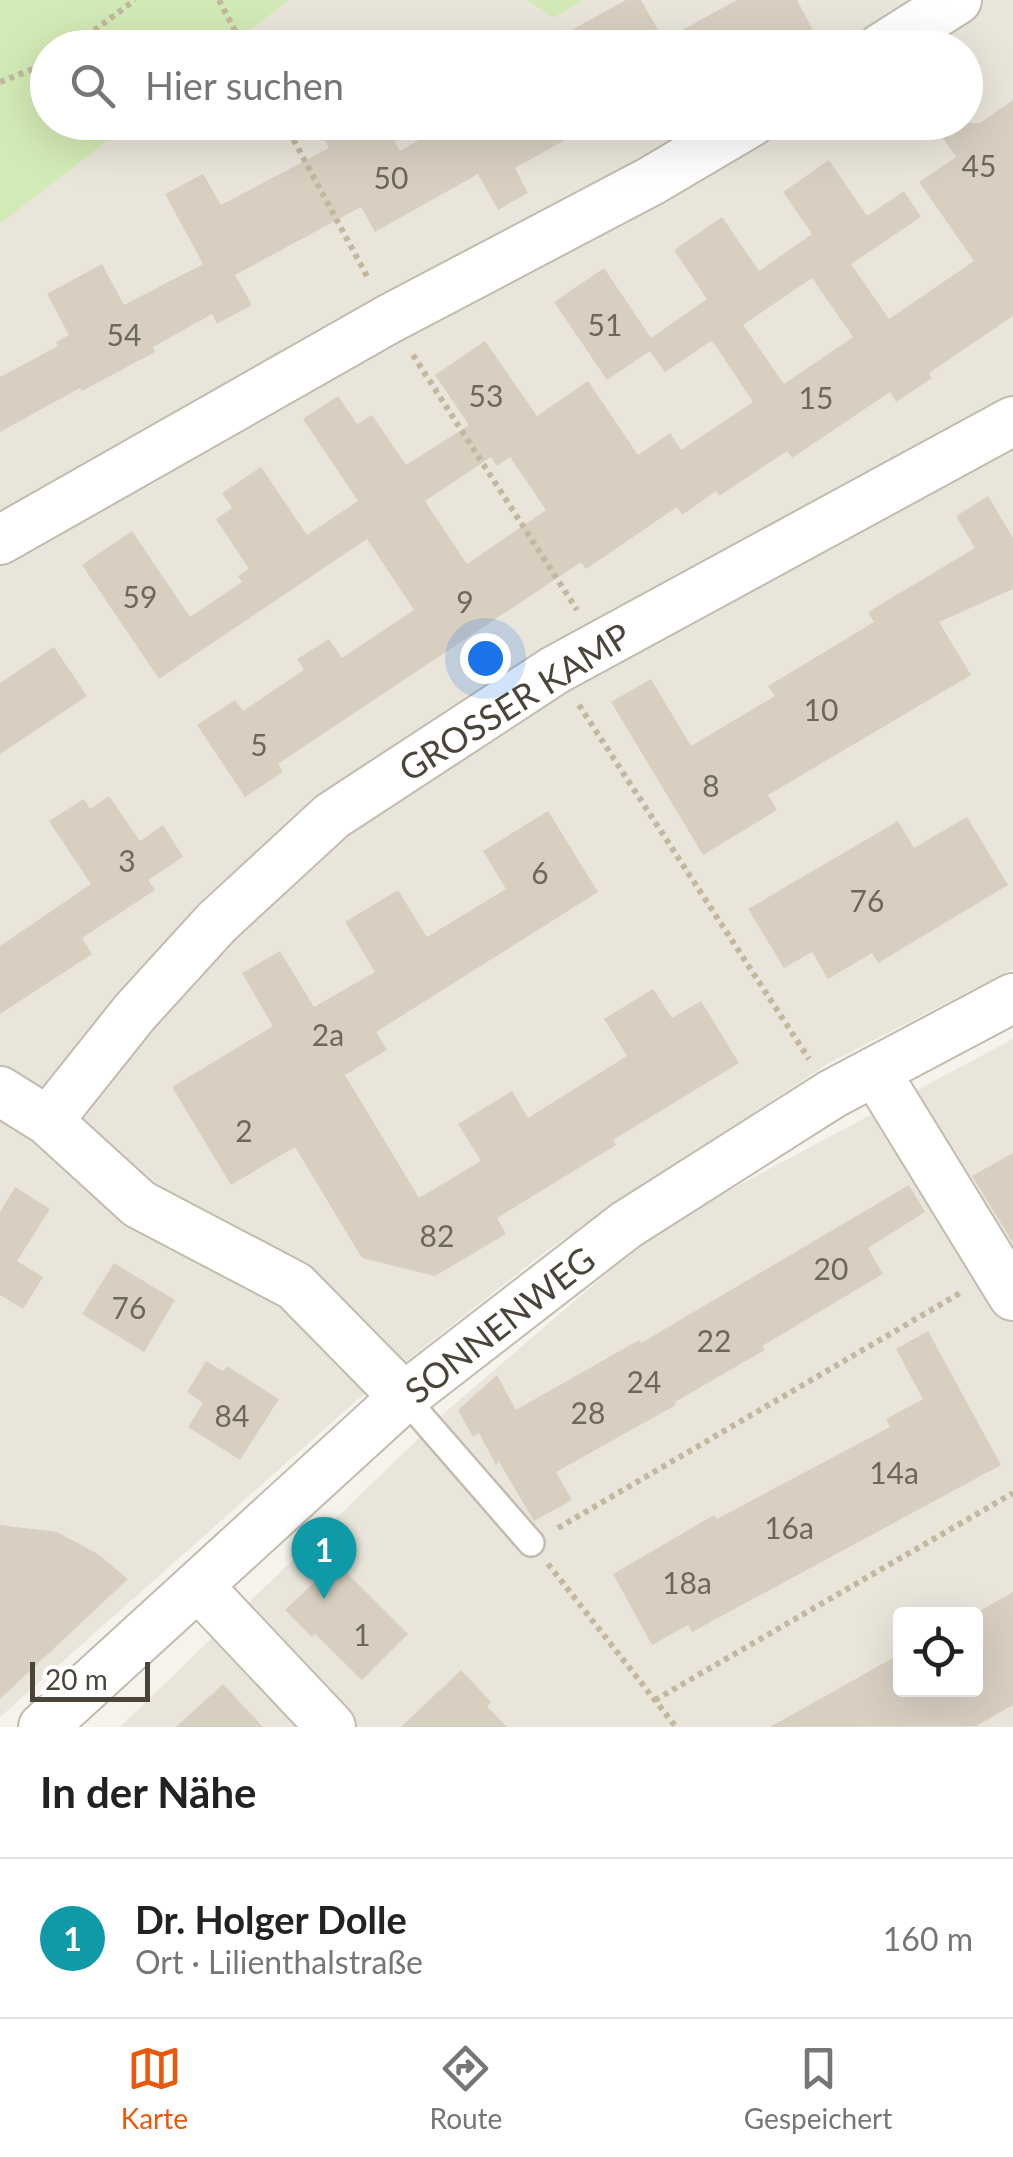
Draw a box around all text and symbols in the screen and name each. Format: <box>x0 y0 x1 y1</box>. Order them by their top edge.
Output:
search box <box>30 30 983 140</box>
icon: search <box>65 58 120 113</box>
text: Hier suchen <box>145 62 344 108</box>
house number: 45 <box>962 147 996 183</box>
house number: 50 <box>374 159 408 195</box>
house number: 51 <box>588 306 622 342</box>
house number: 54 <box>107 316 141 352</box>
house number: 53 <box>469 377 503 413</box>
house number: 15 <box>799 379 833 415</box>
house number: 59 <box>123 578 157 614</box>
house number: 9 <box>456 583 474 619</box>
street label: GROSSER KAMP <box>391 613 637 789</box>
your location <box>460 633 511 684</box>
house number: 10 <box>804 691 838 727</box>
house number: 5 <box>250 726 268 762</box>
house number: 8 <box>702 767 720 803</box>
house number: 3 <box>118 842 136 878</box>
house number: 6 <box>531 854 549 890</box>
house number: 76 <box>850 882 884 918</box>
house number: 2a <box>312 1016 344 1052</box>
house number: 2 <box>235 1112 253 1148</box>
house number: 82 <box>420 1217 454 1253</box>
street label: SONNENWEG <box>396 1237 602 1411</box>
house number: 20 <box>814 1250 848 1286</box>
house number: 76 <box>112 1289 146 1325</box>
house number: 22 <box>697 1322 731 1358</box>
house number: 24 <box>627 1363 661 1399</box>
house number: 28 <box>571 1394 605 1430</box>
house number: 84 <box>215 1397 249 1433</box>
house number: 14a <box>869 1454 919 1490</box>
house number: 16a <box>764 1509 814 1545</box>
pin: 1 <box>292 1516 356 1599</box>
house number: 18a <box>662 1564 712 1600</box>
map controls <box>893 1607 983 1697</box>
button: locate <box>893 1607 983 1697</box>
house number: 1 <box>353 1616 371 1652</box>
scale bar <box>30 1657 150 1702</box>
text: 20 m <box>45 1662 108 1696</box>
text: In der Nähe <box>40 1767 257 1817</box>
text: Dr. Holger Dolle <box>135 1896 407 1942</box>
text: 1 <box>63 1919 82 1958</box>
text: 160 m <box>883 1919 973 1958</box>
text: Ort · Lilienthalstraße <box>135 1942 423 1981</box>
tab: Karte <box>121 2041 188 2135</box>
tab: Route <box>430 2041 502 2135</box>
tab: Gespeichert <box>744 2041 892 2135</box>

